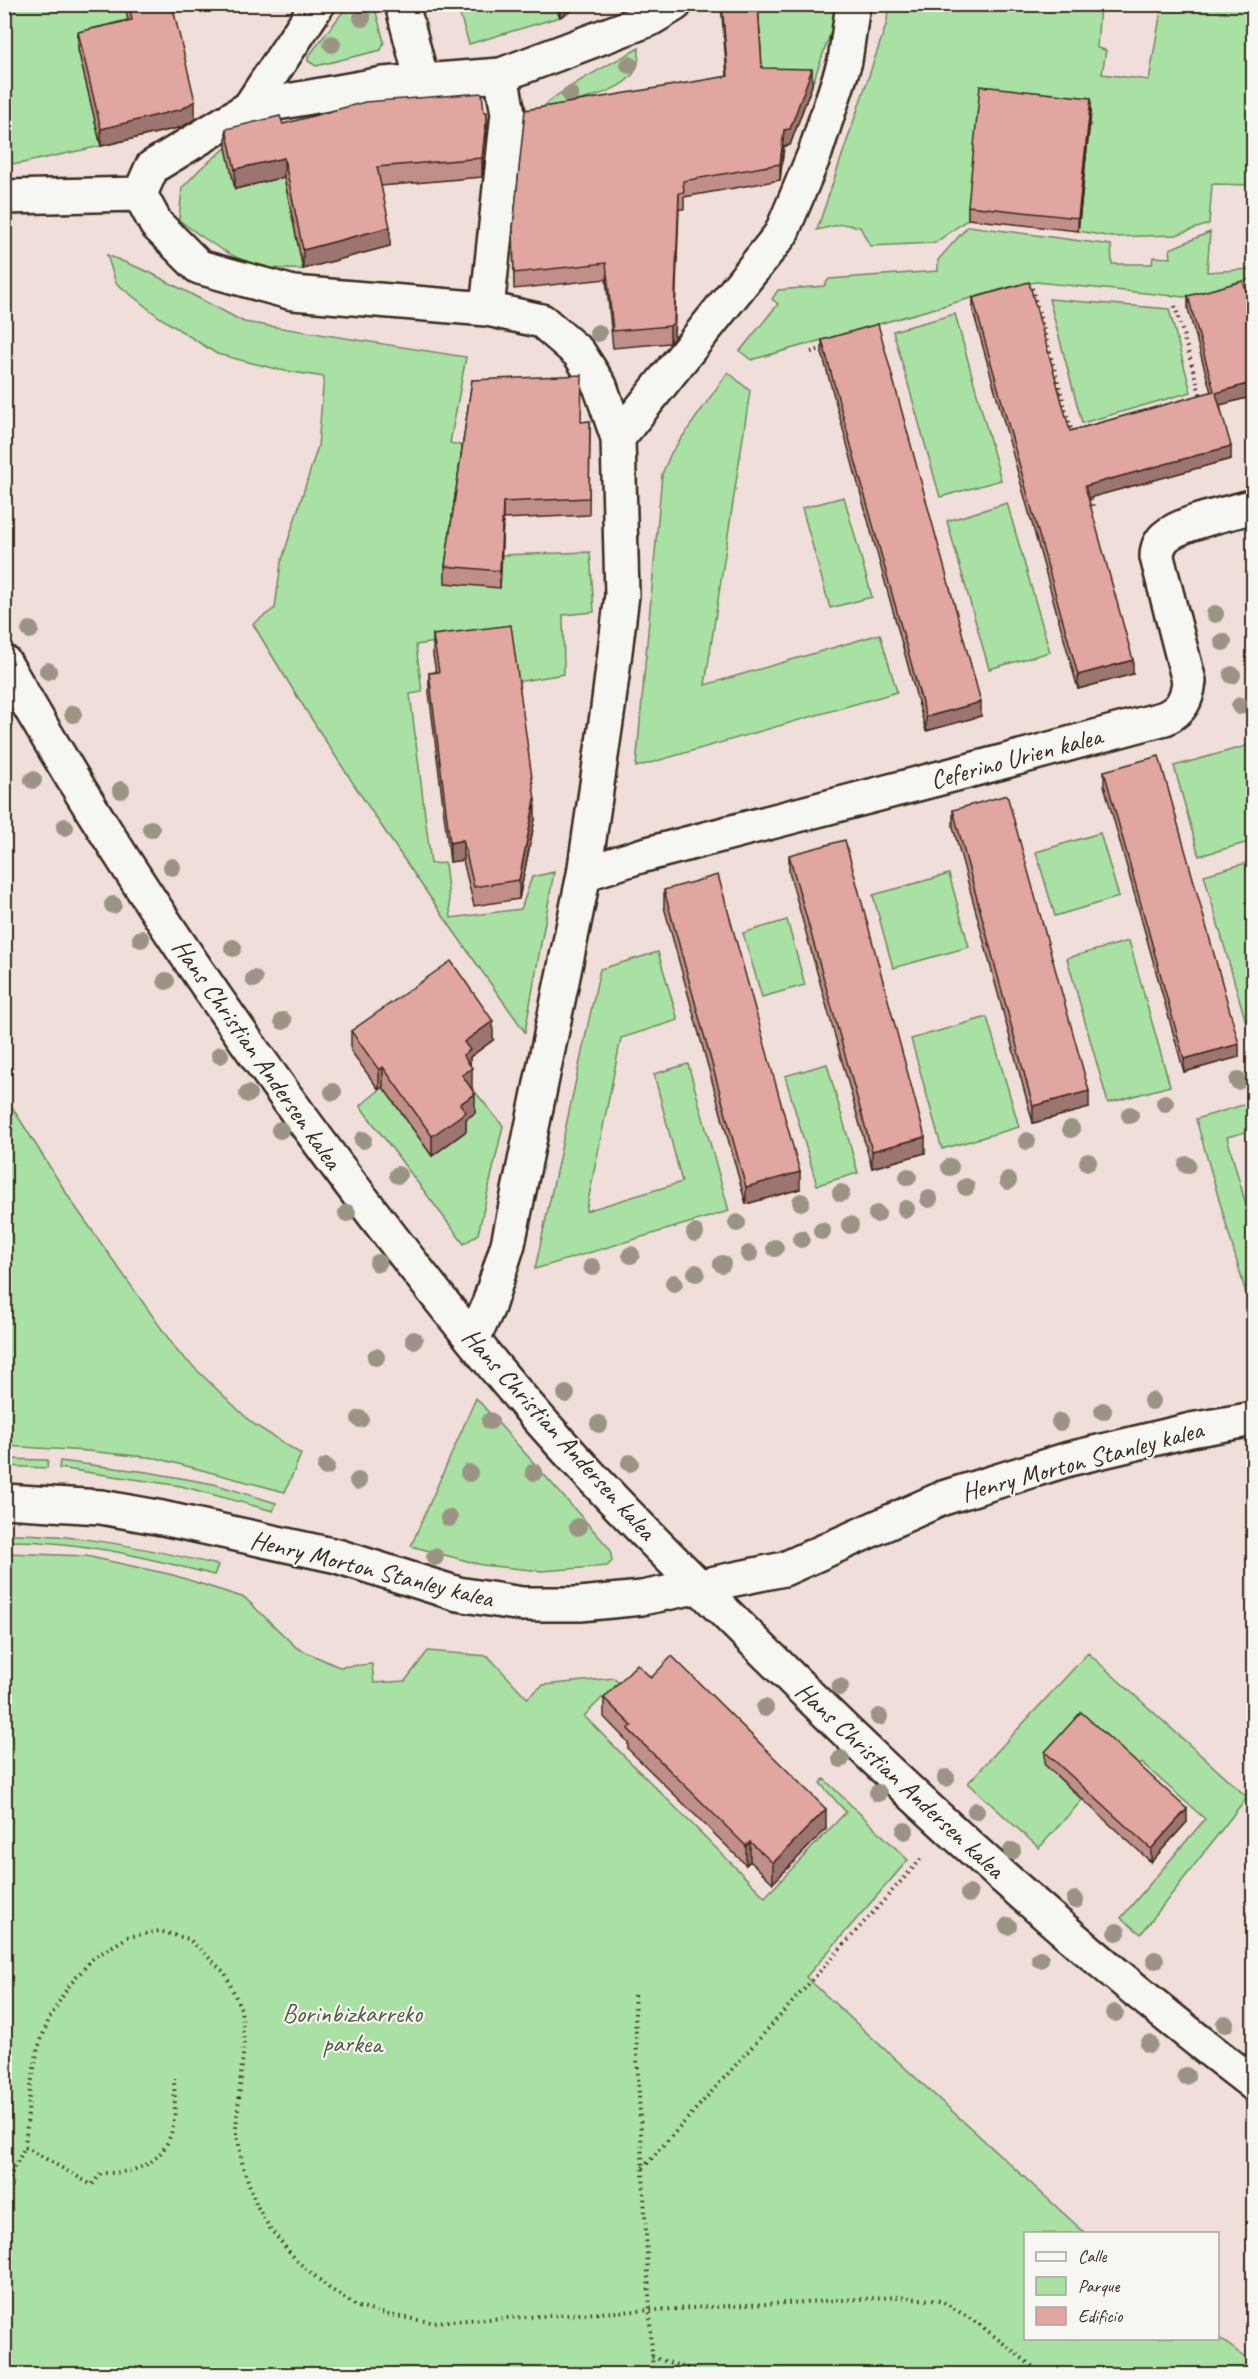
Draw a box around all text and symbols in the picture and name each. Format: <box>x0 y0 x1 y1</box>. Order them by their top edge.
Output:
street label: Ceferino Urien kalea <box>927 719 1107 797</box>
street label: Hans Christian Andersen kalea <box>165 932 350 1177</box>
street label: Hans Christian Andersen kalea <box>455 1321 664 1548</box>
street label: Henry Morton Stanley kalea <box>958 1412 1208 1509</box>
street label: Henry Morton Stanley kalea <box>247 1523 498 1615</box>
street label: Hans Christian Andersen kalea <box>789 1674 1013 1887</box>
park label: Borinbizkarreko parkea <box>282 1997 424 2060</box>
legend <box>1024 2232 1219 2340</box>
text: Calle <box>1078 2245 1107 2267</box>
text: Parque <box>1078 2275 1120 2297</box>
text: Edificio <box>1078 2305 1124 2327</box>

